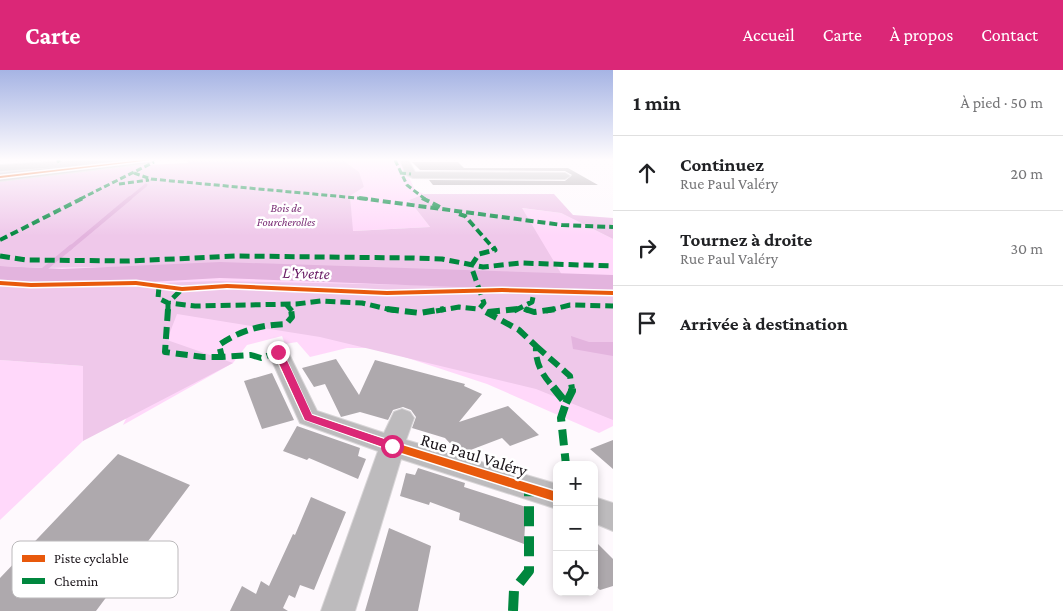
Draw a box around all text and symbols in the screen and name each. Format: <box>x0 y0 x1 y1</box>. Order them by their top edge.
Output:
text: Carte <box>25 22 80 49</box>
text: Accueil <box>743 25 795 45</box>
text: Carte <box>823 25 862 45</box>
text: À propos <box>890 25 953 45</box>
text: Contact <box>981 25 1038 45</box>
text: 1 min <box>633 91 681 115</box>
text: À pied · 50 m <box>961 94 1043 111</box>
text: Continuez <box>680 154 764 175</box>
icon: ahead <box>633 159 661 187</box>
text: 20 m <box>1010 165 1043 182</box>
text: Rue Paul Valéry <box>680 175 778 192</box>
park label: Bois de Fourcherolles <box>257 201 316 229</box>
text: Tournez à droite <box>680 229 812 250</box>
icon: right <box>633 234 661 262</box>
text: 30 m <box>1011 240 1043 257</box>
text: Rue Paul Valéry <box>680 250 778 267</box>
water label: L'Yvette <box>282 264 330 282</box>
icon: arrive <box>633 309 661 337</box>
text: Arrivée à destination <box>680 313 848 334</box>
route end <box>267 341 290 364</box>
street label: Rue Paul Valéry <box>418 429 530 481</box>
route start <box>381 435 404 458</box>
map controls <box>553 461 598 596</box>
button: + <box>553 461 598 506</box>
button: − <box>553 506 598 551</box>
legend <box>12 541 178 598</box>
text: Piste cyclable <box>54 550 129 566</box>
button: locate <box>553 551 598 596</box>
text: Chemin <box>54 573 99 589</box>

